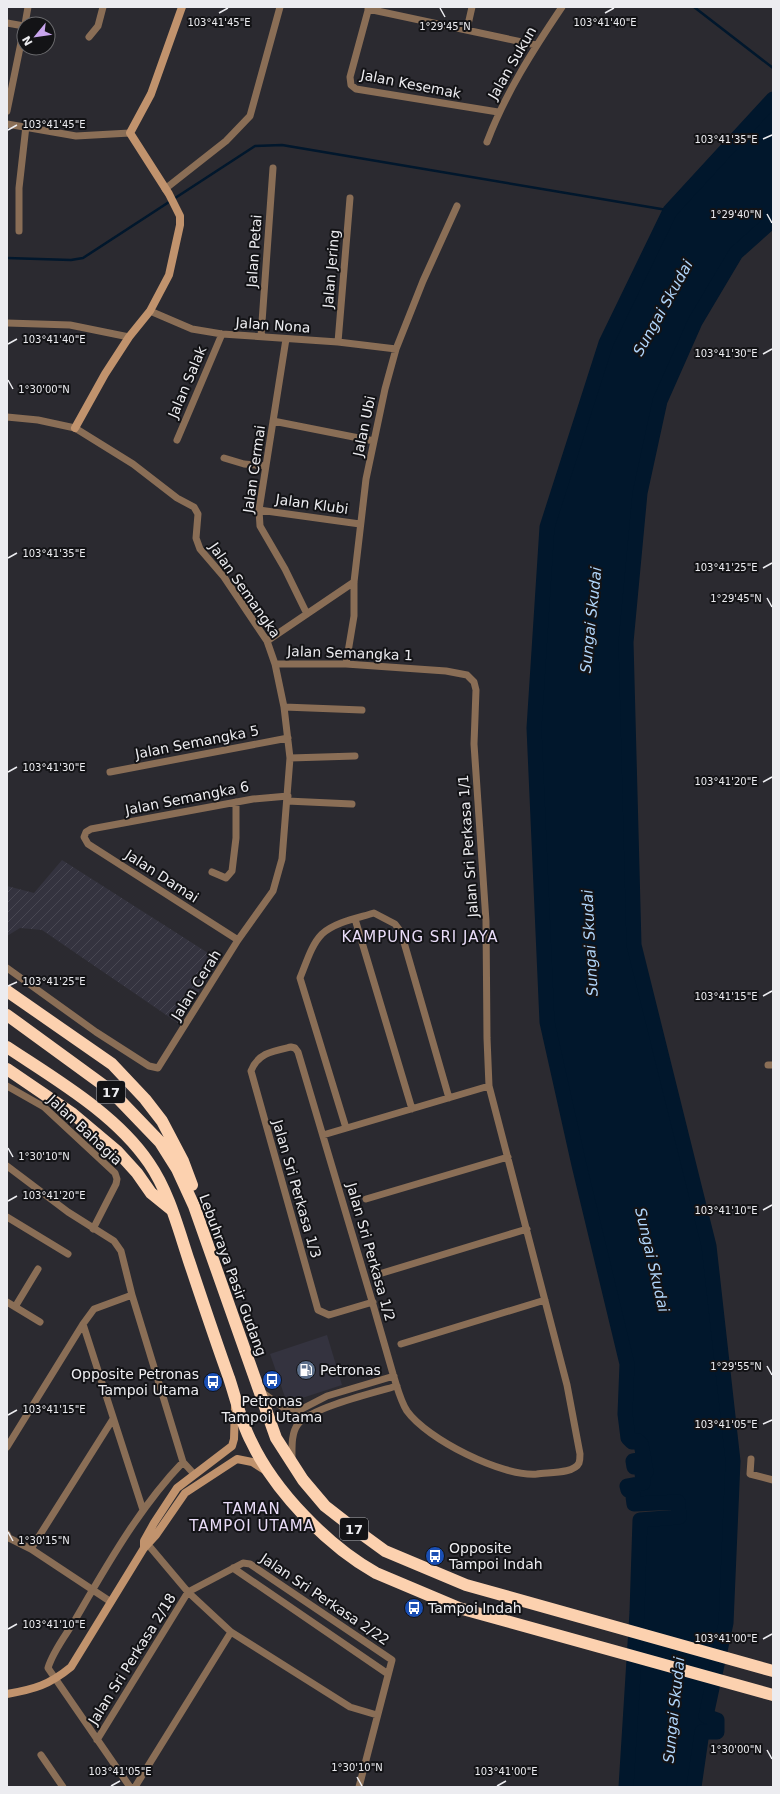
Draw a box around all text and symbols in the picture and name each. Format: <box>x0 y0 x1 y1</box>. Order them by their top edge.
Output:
north arrow <box>16 16 56 56</box>
text: 103°41'45"E <box>187 17 251 28</box>
text: 103°41'40"E <box>573 17 637 28</box>
text: 1°29'45"N <box>419 21 471 32</box>
street label: Jalan Sukun <box>484 24 539 103</box>
text: N <box>20 33 36 48</box>
street label: Jalan Kesemak <box>359 66 463 102</box>
text: 103°41'45"E <box>22 119 86 130</box>
text: 103°41'35"E <box>694 134 758 145</box>
text: 1°29'40"N <box>710 209 762 220</box>
street label: Jalan Petai <box>243 214 265 289</box>
street label: Jalan Jering <box>320 229 342 310</box>
water label: Sungai Skudai <box>629 256 697 359</box>
street label: Jalan Nona <box>234 314 311 336</box>
text: 103°41'40"E <box>22 334 86 345</box>
street label: Jalan Salak <box>164 343 210 421</box>
text: 103°41'30"E <box>694 348 758 359</box>
text: 1°30'00"N <box>18 384 70 395</box>
street label: Jalan Ubi <box>350 394 378 459</box>
street label: Jalan Cermai <box>240 424 268 515</box>
street label: Jalan Klubi <box>274 491 349 517</box>
street label: Jalan Semangka <box>206 539 284 641</box>
text: 103°41'35"E <box>22 548 86 559</box>
text: 103°41'25"E <box>694 562 758 573</box>
water label: Sungai Skudai <box>576 565 606 674</box>
text: 1°29'45"N <box>710 593 762 604</box>
street label: Jalan Semangka 1 <box>286 643 413 663</box>
street label: Jalan Semangka 5 <box>133 722 260 762</box>
text: 103°41'30"E <box>22 762 86 773</box>
street label: Jalan Sri Perkasa 1/1 <box>455 774 481 919</box>
text: 103°41'20"E <box>694 776 758 787</box>
street label: Jalan Semangka 6 <box>123 778 250 818</box>
street label: Jalan Damai <box>122 846 202 906</box>
water label: Sungai Skudai <box>578 888 602 997</box>
district label: KAMPUNG SRI JAYA <box>341 928 499 946</box>
street label: Jalan Cerah <box>167 947 224 1024</box>
text: 103°41'25"E <box>22 976 86 987</box>
text: 103°41'15"E <box>694 991 758 1002</box>
road number: 17 <box>97 1081 125 1103</box>
street label: Jalan Bahagia <box>44 1091 125 1168</box>
street label: Jalan Sri Perkasa 1/3 <box>269 1117 324 1260</box>
text: 1°30'10"N <box>18 1151 70 1162</box>
street label: Jalan Sri Perkasa 1/2 <box>343 1180 398 1323</box>
text: 103°41'20"E <box>22 1190 86 1201</box>
street label: Lebuhraya Pasir Gudang <box>196 1192 270 1358</box>
text: 103°41'10"E <box>694 1205 758 1216</box>
water label: Sungai Skudai <box>631 1206 673 1315</box>
fuel station icon: Petronas <box>295 1359 317 1381</box>
text: 1°29'55"N <box>710 1361 762 1372</box>
place label: Petronas <box>320 1362 381 1378</box>
place label: Opposite Petronas Tampoi Utama <box>71 1366 199 1398</box>
bus stop icon: Petronas Tampoi Utama <box>261 1369 283 1391</box>
bus stop icon: Opposite Petronas Tampoi Utama <box>202 1371 224 1393</box>
place label: Petronas Tampoi Utama <box>221 1393 322 1425</box>
text: 103°41'15"E <box>22 1404 86 1415</box>
text: 103°41'05"E <box>694 1419 758 1430</box>
district label: TAMAN TAMPOI UTAMA <box>188 1500 315 1535</box>
road number: 17 <box>340 1518 368 1540</box>
text: 1°30'15"N <box>18 1535 70 1546</box>
place label: Opposite Tampoi Indah <box>448 1540 543 1572</box>
bus stop icon: Opposite Tampoi Indah <box>424 1545 446 1567</box>
street label: Jalan Sri Perkasa 2/22 <box>257 1549 392 1648</box>
street label: Jalan Sri Perkasa 2/18 <box>84 1590 179 1729</box>
bus stop icon: Tampoi Indah <box>403 1597 425 1619</box>
place label: Tampoi Indah <box>427 1600 522 1616</box>
text: 103°41'10"E <box>22 1619 86 1630</box>
text: 103°41'00"E <box>694 1633 758 1644</box>
water label: Sungai Skudai <box>659 1655 689 1764</box>
text: 1°30'00"N <box>710 1744 762 1755</box>
text: 1°30'10"N <box>331 1762 383 1773</box>
text: 103°41'05"E <box>88 1766 152 1777</box>
text: 103°41'00"E <box>474 1766 538 1777</box>

